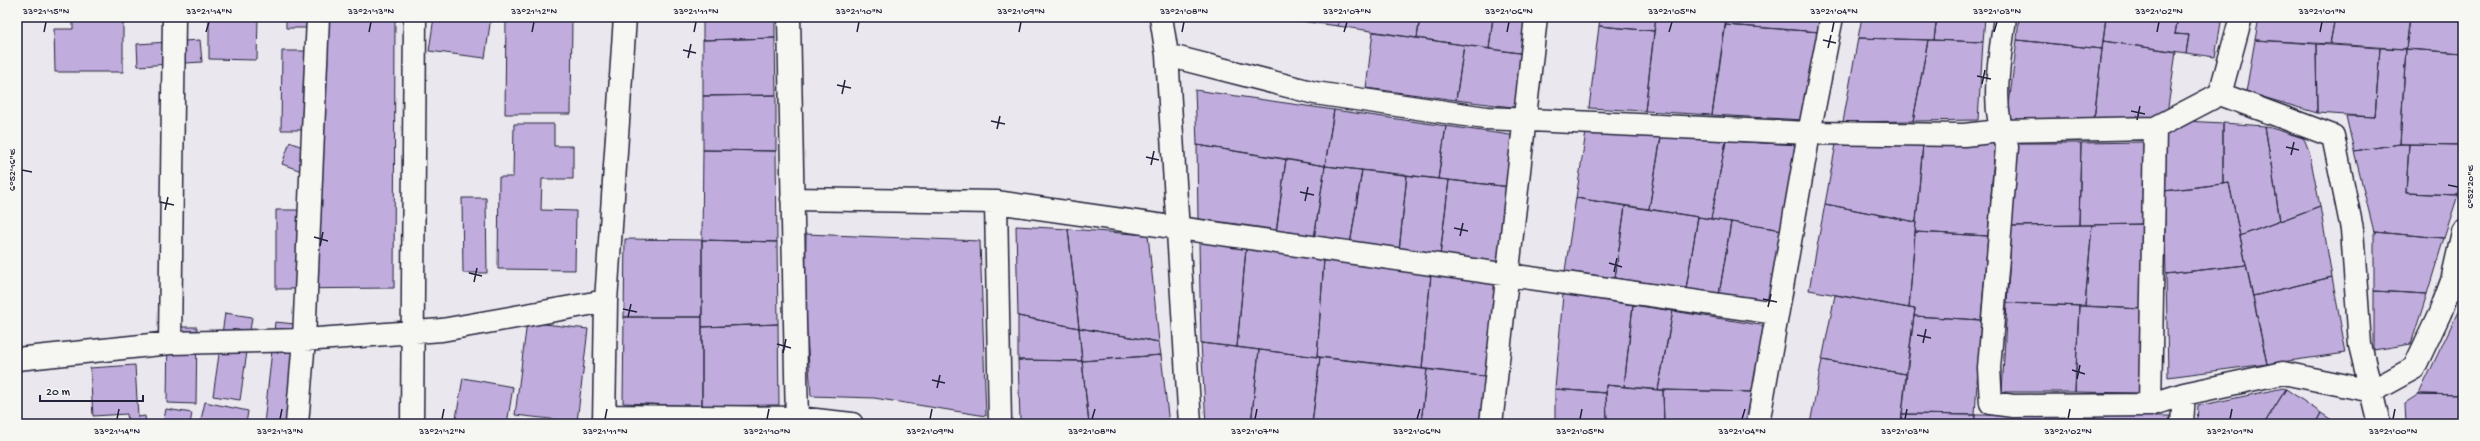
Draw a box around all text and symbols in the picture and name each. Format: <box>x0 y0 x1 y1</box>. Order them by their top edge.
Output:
text: 33°21'15"N <box>22 6 70 18</box>
text: 33°21'14"N <box>185 6 232 18</box>
text: 33°21'13"N <box>347 6 395 18</box>
text: 33°21'12"N <box>510 6 557 18</box>
text: 33°21'11"N <box>672 6 719 18</box>
text: 33°21'10"N <box>835 6 883 18</box>
text: 33°21'09"N <box>996 6 1045 18</box>
text: 33°21'08"N <box>1159 6 1209 18</box>
text: 33°21'07"N <box>1322 6 1371 18</box>
text: 33°21'06"N <box>1484 6 1533 18</box>
text: 33°21'05"N <box>1647 6 1696 18</box>
text: 33°21'04"N <box>1809 6 1858 18</box>
text: 33°21'03"N <box>1972 6 2021 18</box>
text: 33°21'02"N <box>2134 6 2183 18</box>
text: 33°21'01"N <box>2298 6 2346 18</box>
text: 6°52'16"E <box>7 148 19 191</box>
text: 6°52'20"E <box>2465 165 2477 209</box>
scale bar <box>40 377 143 403</box>
text: 20 m <box>46 386 71 400</box>
text: 33°21'14"N <box>93 426 140 438</box>
text: 33°21'13"N <box>256 426 304 438</box>
text: 33°21'12"N <box>418 426 465 438</box>
text: 33°21'11"N <box>581 426 628 438</box>
text: 33°21'10"N <box>743 426 791 438</box>
text: 33°21'09"N <box>905 426 954 438</box>
text: 33°21'08"N <box>1067 426 1117 438</box>
text: 33°21'07"N <box>1230 426 1279 438</box>
text: 33°21'06"N <box>1392 426 1441 438</box>
text: 33°21'05"N <box>1555 426 1604 438</box>
text: 33°21'04"N <box>1717 426 1766 438</box>
text: 33°21'03"N <box>1880 426 1929 438</box>
text: 33°21'02"N <box>2043 426 2092 438</box>
text: 33°21'01"N <box>2206 426 2254 438</box>
text: 33°21'00"N <box>2368 426 2418 438</box>

